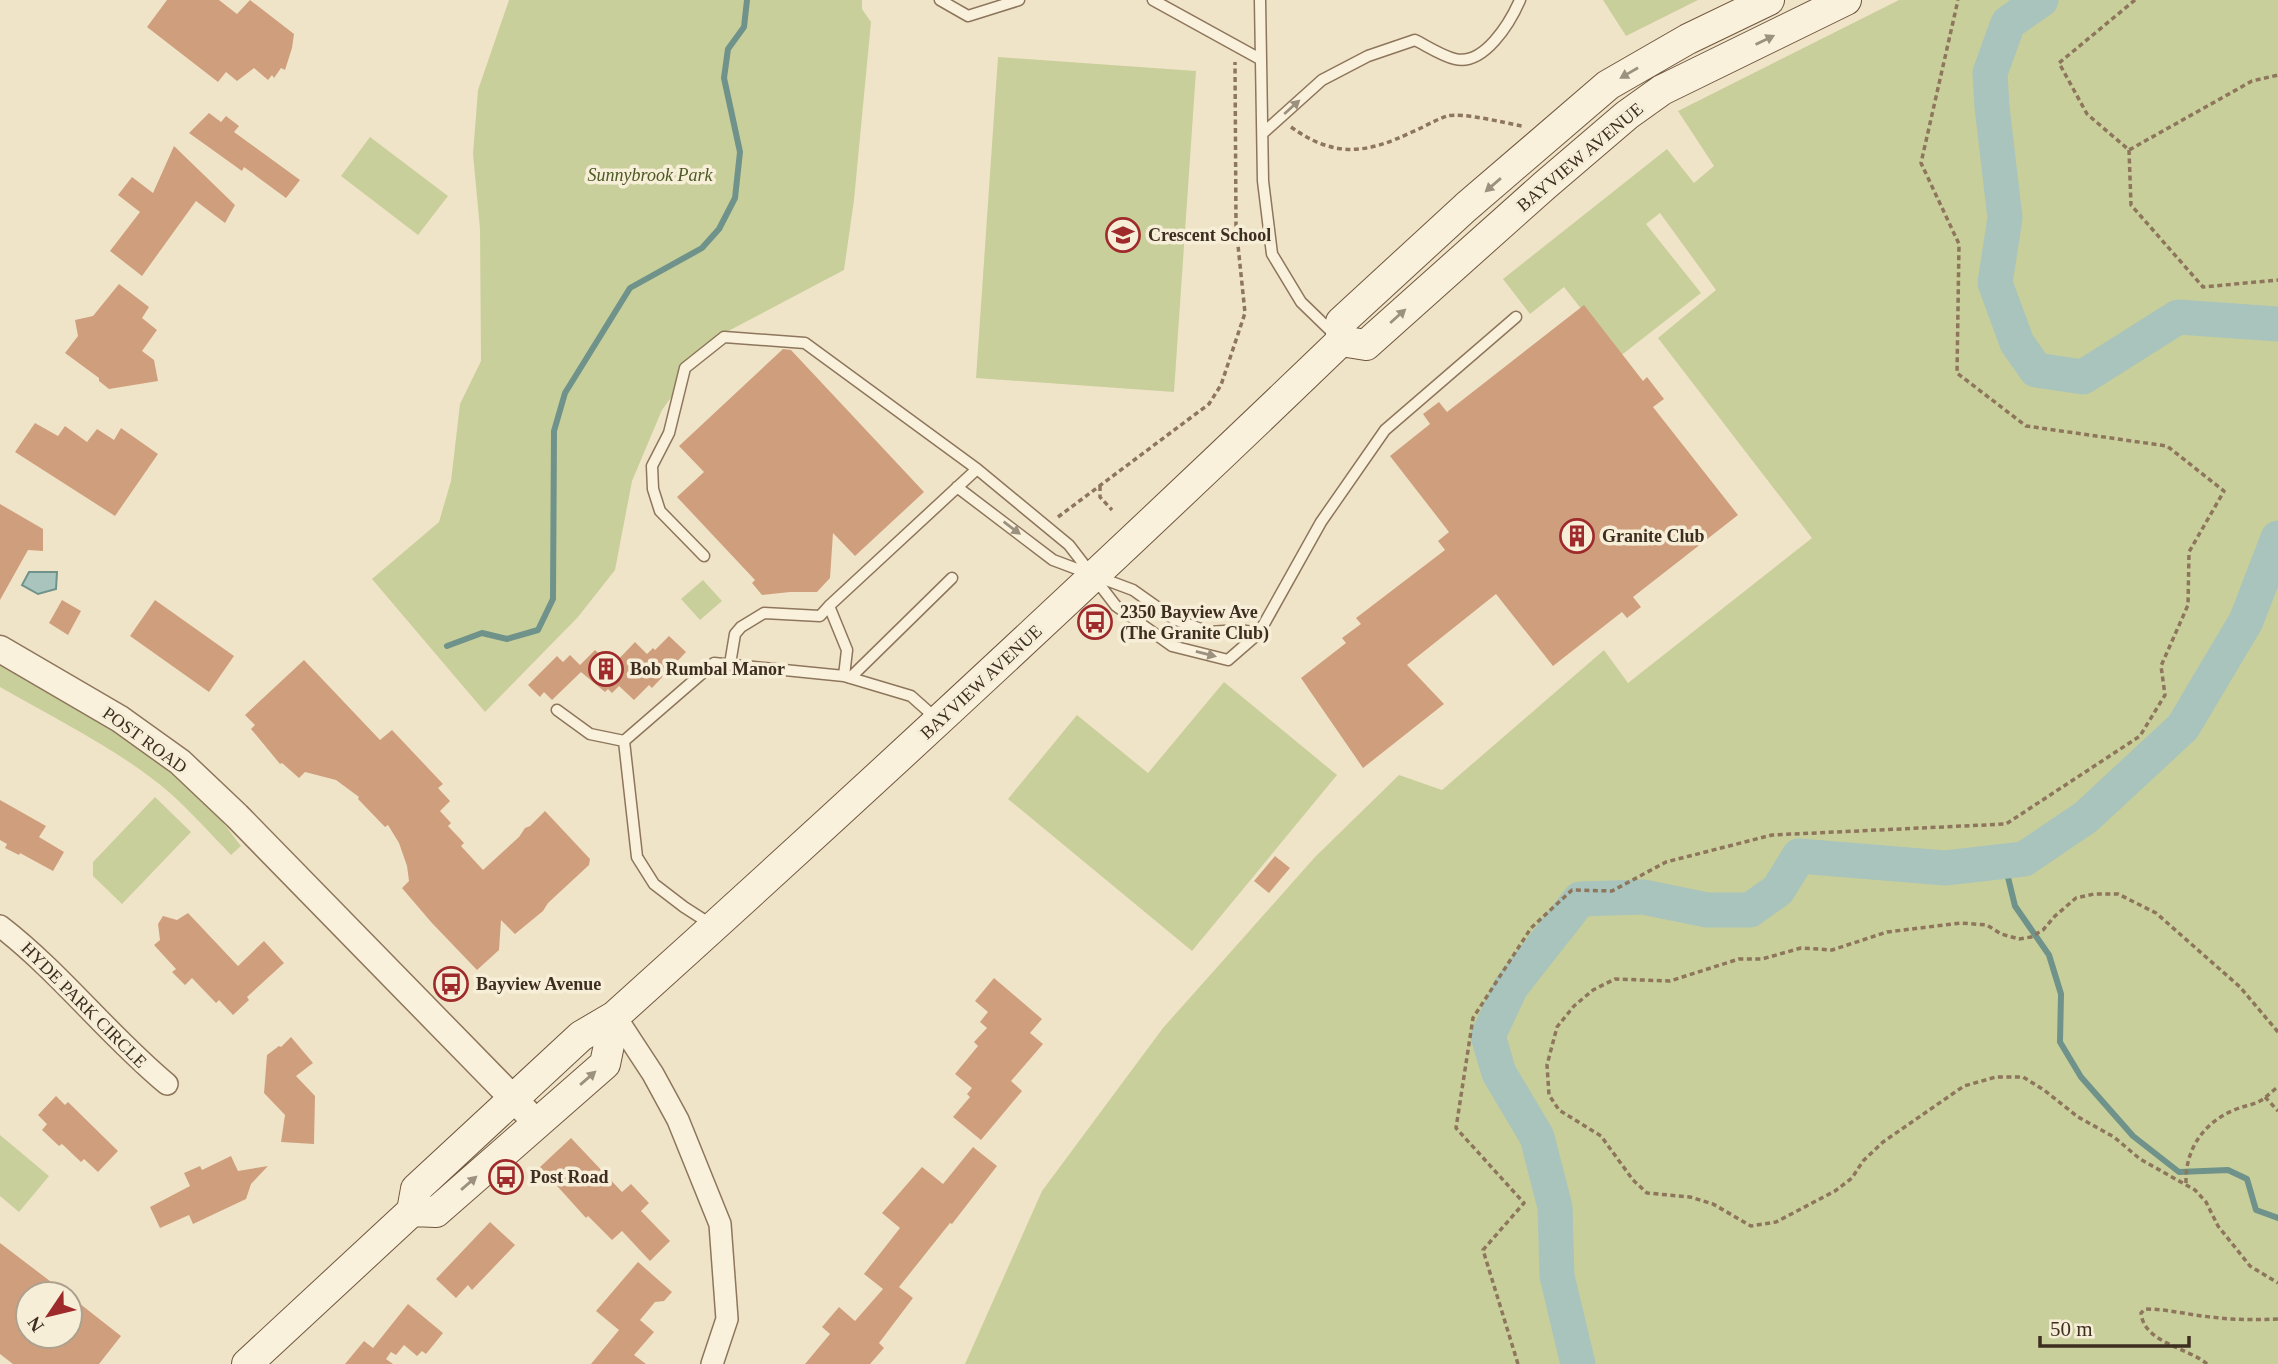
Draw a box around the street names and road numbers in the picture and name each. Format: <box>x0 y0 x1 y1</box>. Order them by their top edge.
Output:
street label: BAYVIEW AVENUE <box>1513 98 1647 216</box>
street label: BAYVIEW AVENUE <box>916 621 1046 743</box>
street label: POST ROAD <box>99 703 191 777</box>
street label: HYDE PARK CIRCLE <box>17 938 151 1072</box>

